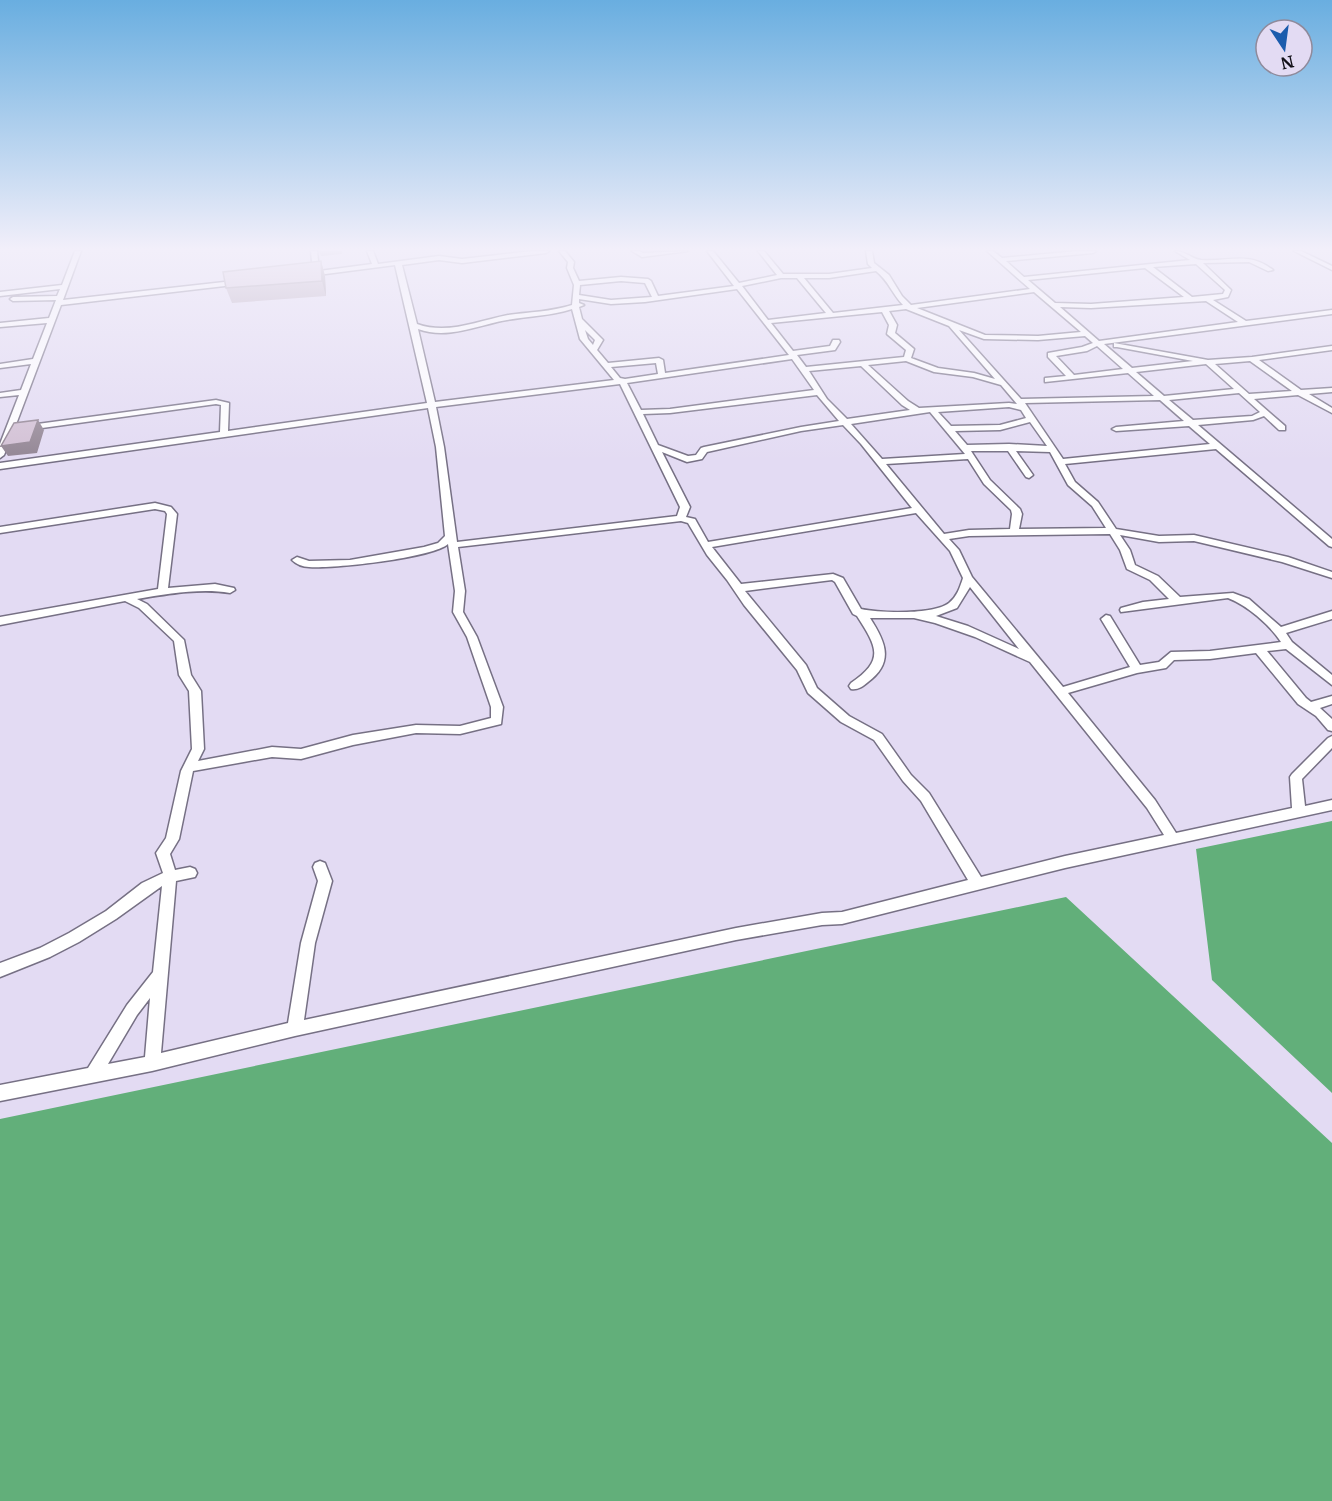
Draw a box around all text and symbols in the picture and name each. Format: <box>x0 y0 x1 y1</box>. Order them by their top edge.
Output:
north arrow <box>1254 18 1314 78</box>
text: N <box>1279 51 1296 74</box>

